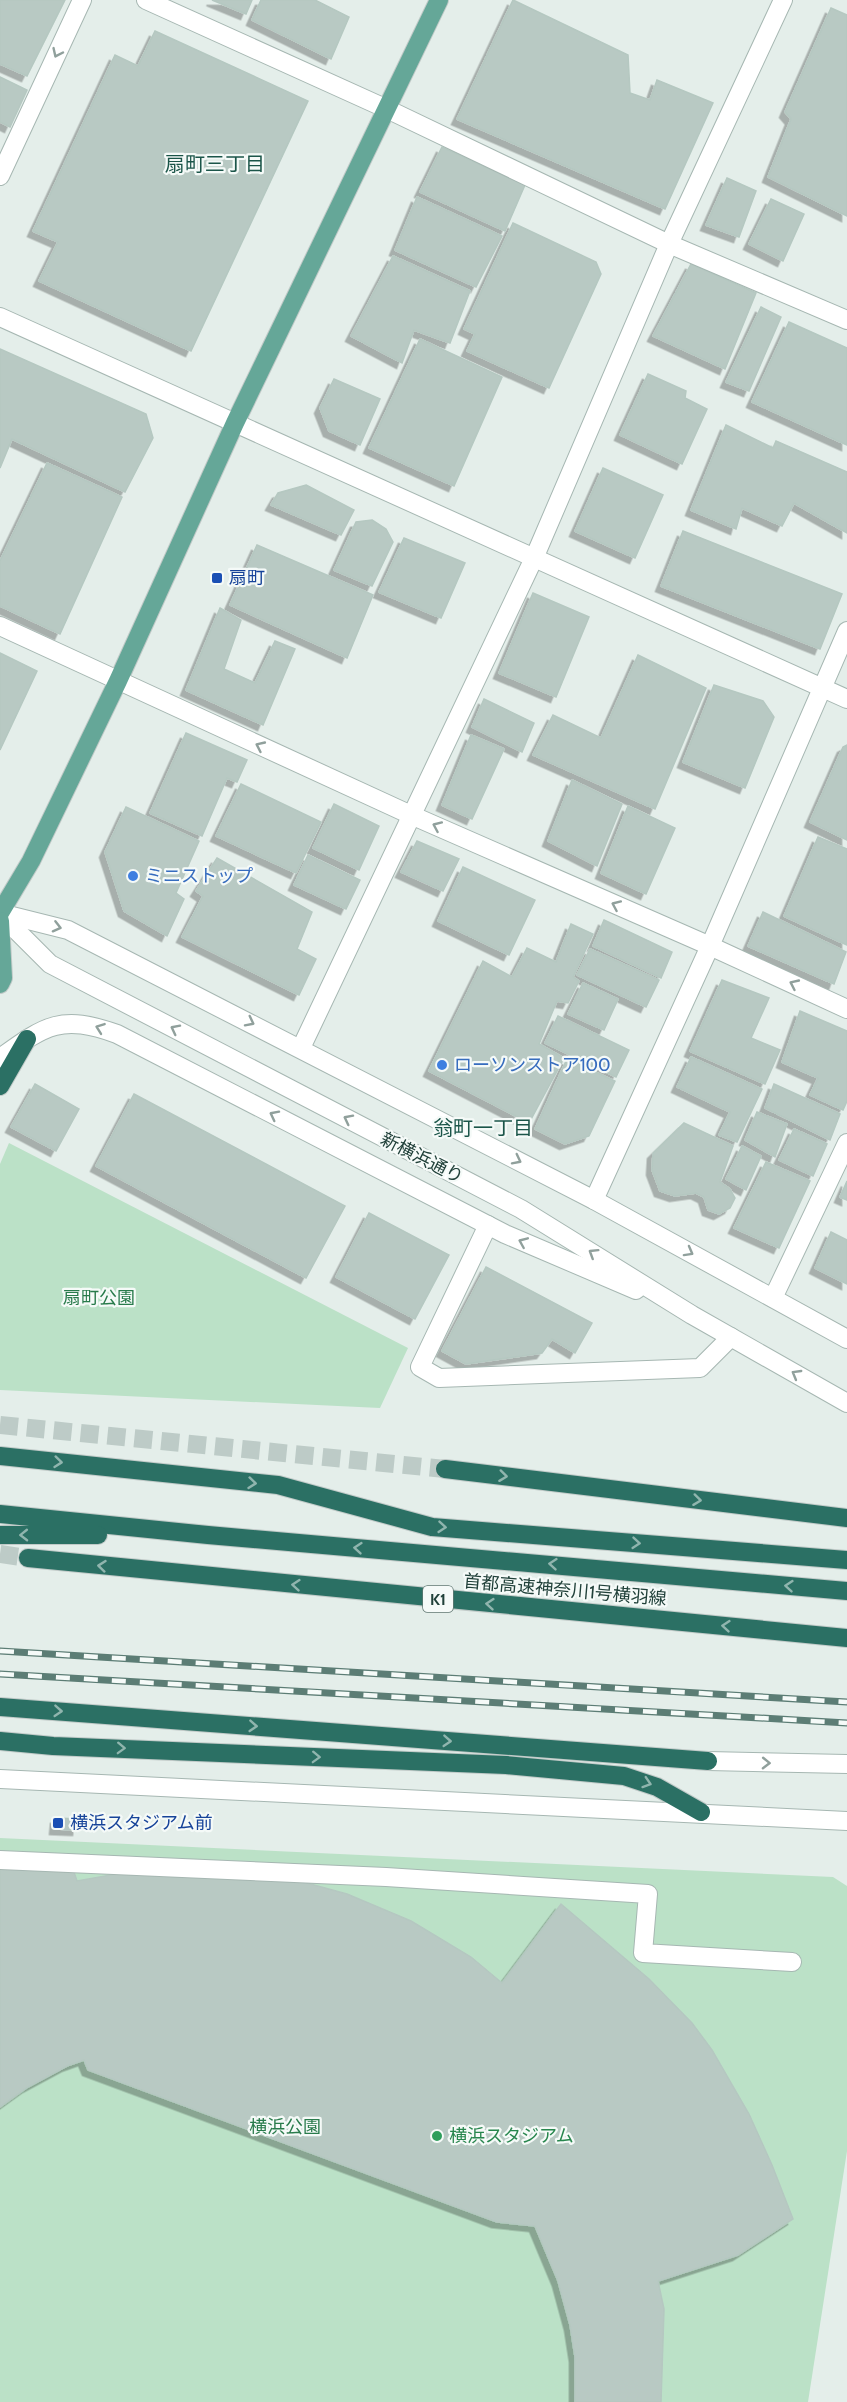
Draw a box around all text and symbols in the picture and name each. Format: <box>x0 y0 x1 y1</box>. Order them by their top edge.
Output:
one-way arrow <box>53 47 65 58</box>
district label: 扇町三丁目 <box>165 152 265 176</box>
place label: 扇町 <box>229 567 265 589</box>
marker: 扇町 <box>210 571 224 585</box>
one-way arrow <box>255 741 266 753</box>
one-way arrow <box>433 821 444 833</box>
place label: ミニストップ <box>145 865 253 887</box>
marker: ミニストップ <box>126 869 140 883</box>
one-way arrow <box>611 900 622 912</box>
one-way arrow <box>52 920 62 933</box>
one-way arrow <box>789 980 800 992</box>
one-way arrow <box>244 1015 255 1026</box>
one-way arrow <box>95 1023 106 1036</box>
one-way arrow <box>171 1025 181 1036</box>
place label: ローソンストア100 <box>454 1054 611 1076</box>
marker: ローソンストア100 <box>435 1058 449 1072</box>
one-way arrow <box>270 1111 281 1122</box>
one-way arrow <box>344 1115 354 1126</box>
district label: 翁町一丁目 <box>433 1116 533 1140</box>
street label: 新横浜通り <box>377 1128 467 1188</box>
one-way arrow <box>511 1153 521 1164</box>
one-way arrow <box>518 1237 529 1249</box>
one-way arrow <box>683 1245 693 1256</box>
one-way arrow <box>589 1248 599 1260</box>
park label: 扇町公園 <box>63 1287 135 1309</box>
one-way arrow <box>792 1370 802 1381</box>
one-way arrow <box>54 1456 63 1468</box>
one-way arrow <box>499 1470 508 1482</box>
one-way arrow <box>248 1476 257 1489</box>
one-way arrow <box>692 1493 702 1506</box>
one-way arrow <box>437 1520 446 1533</box>
one-way arrow <box>19 1529 28 1541</box>
one-way arrow <box>631 1536 640 1549</box>
one-way arrow <box>354 1541 363 1554</box>
one-way arrow <box>548 1558 557 1571</box>
one-way arrow <box>97 1560 107 1572</box>
street label: 首都高速神奈川1号横羽線 <box>462 1570 668 1610</box>
one-way arrow <box>291 1579 301 1592</box>
one-way arrow <box>784 1579 793 1592</box>
road number: K1 <box>423 1586 453 1612</box>
one-way arrow <box>486 1598 495 1611</box>
one-way arrow <box>722 1620 731 1633</box>
one-way arrow <box>54 1705 63 1718</box>
one-way arrow <box>248 1719 257 1732</box>
one-way arrow <box>443 1734 452 1747</box>
one-way arrow <box>117 1742 126 1755</box>
one-way arrow <box>312 1750 321 1763</box>
one-way arrow <box>762 1756 771 1769</box>
one-way arrow <box>641 1776 652 1789</box>
place label: 横浜スタジアム前 <box>70 1812 213 1834</box>
marker: 横浜スタジアム前 <box>51 1816 65 1830</box>
park label: 横浜公園 <box>249 2116 321 2138</box>
place label: 横浜スタジアム <box>449 2125 574 2147</box>
marker: 横浜スタジアム <box>430 2129 444 2143</box>

